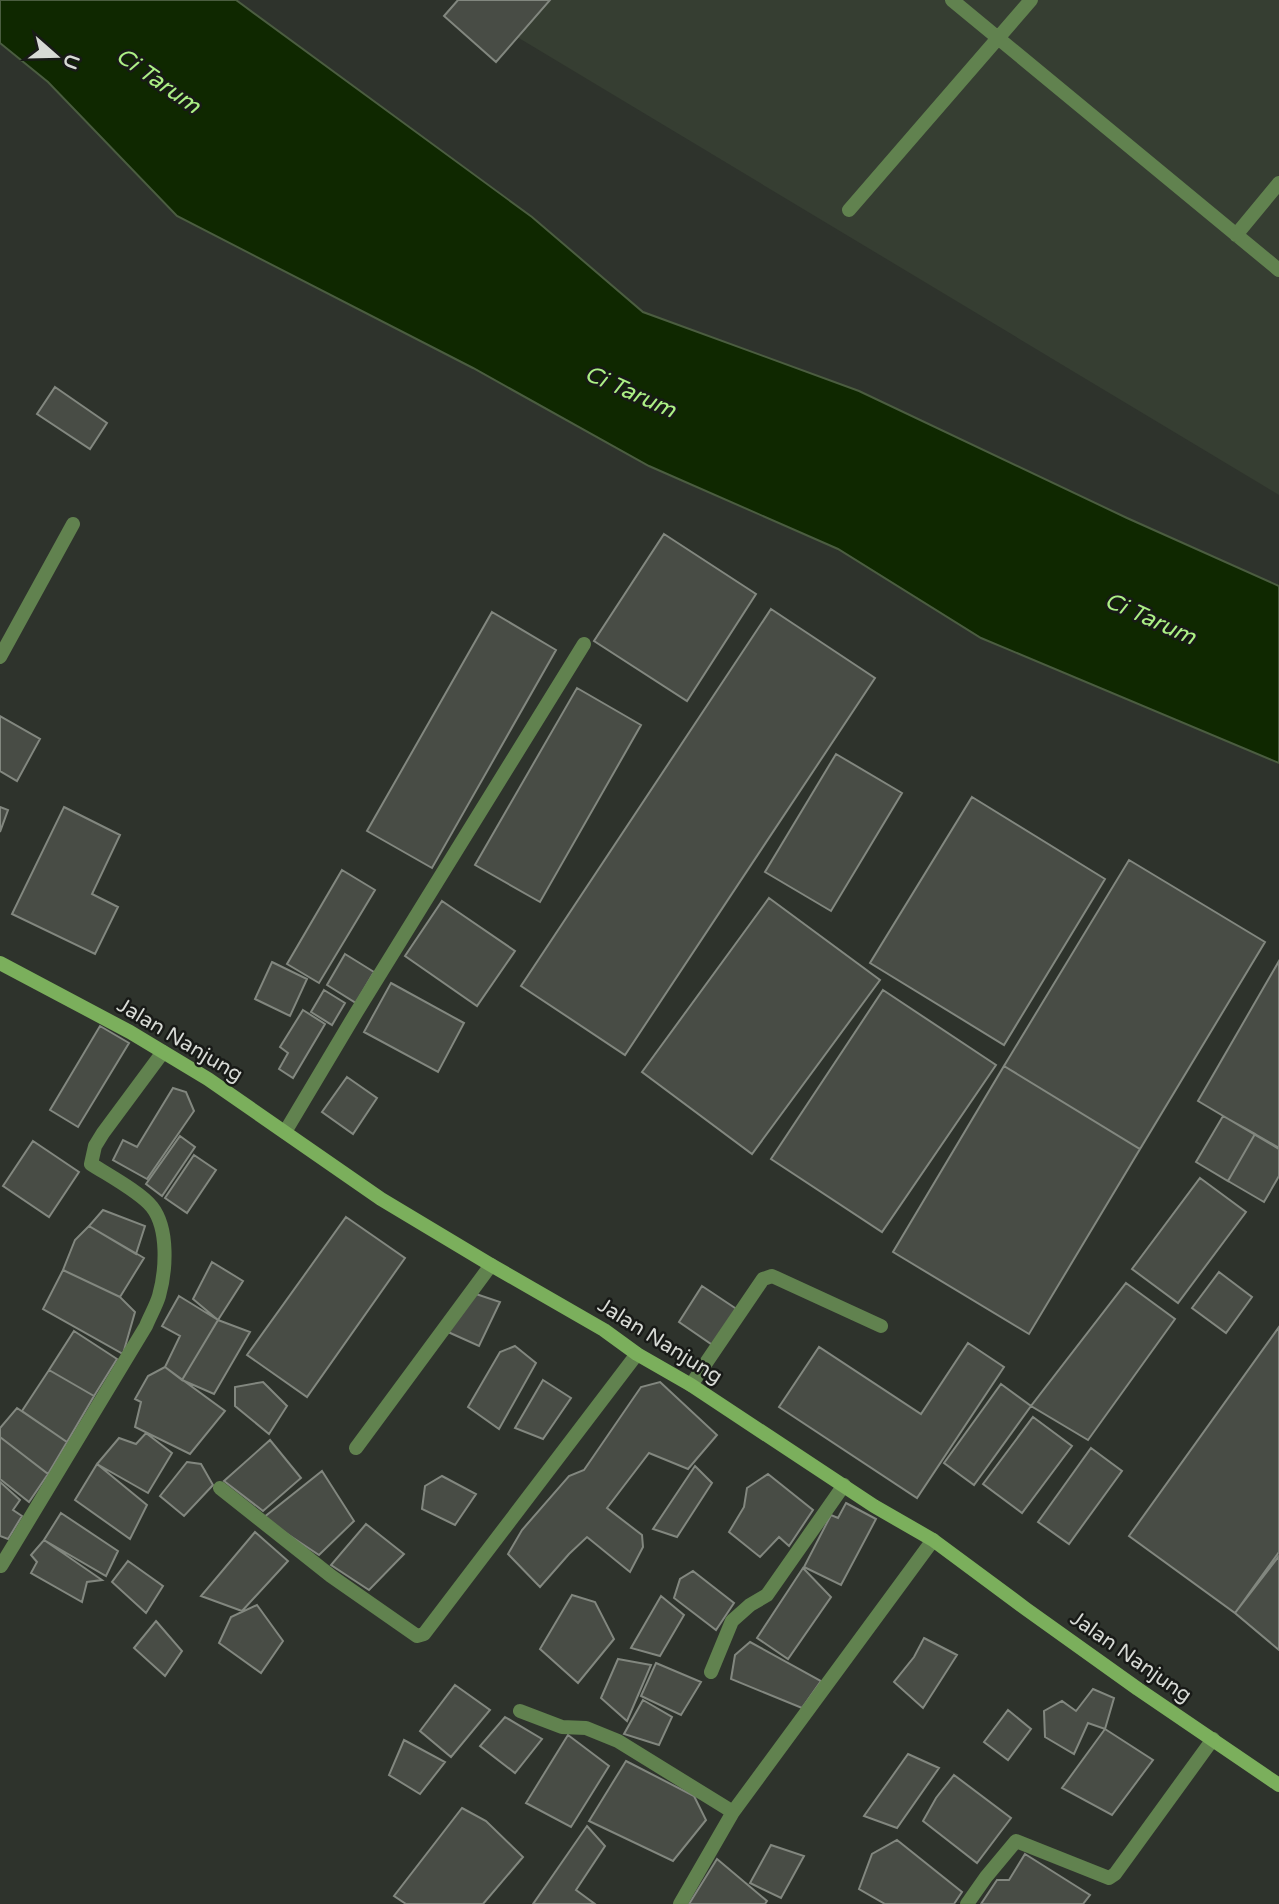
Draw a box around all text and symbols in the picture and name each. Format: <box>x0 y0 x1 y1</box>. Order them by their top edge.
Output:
north arrow <box>21 21 91 91</box>
water label: Ci Tarum <box>110 42 206 121</box>
text: U <box>58 51 84 72</box>
water label: Ci Tarum <box>580 360 681 425</box>
water label: Ci Tarum <box>1100 587 1201 652</box>
street label: Jalan Nanjung <box>112 993 248 1087</box>
street label: Jalan Nanjung <box>593 1293 727 1389</box>
street label: Jalan Nanjung <box>1065 1606 1197 1708</box>

